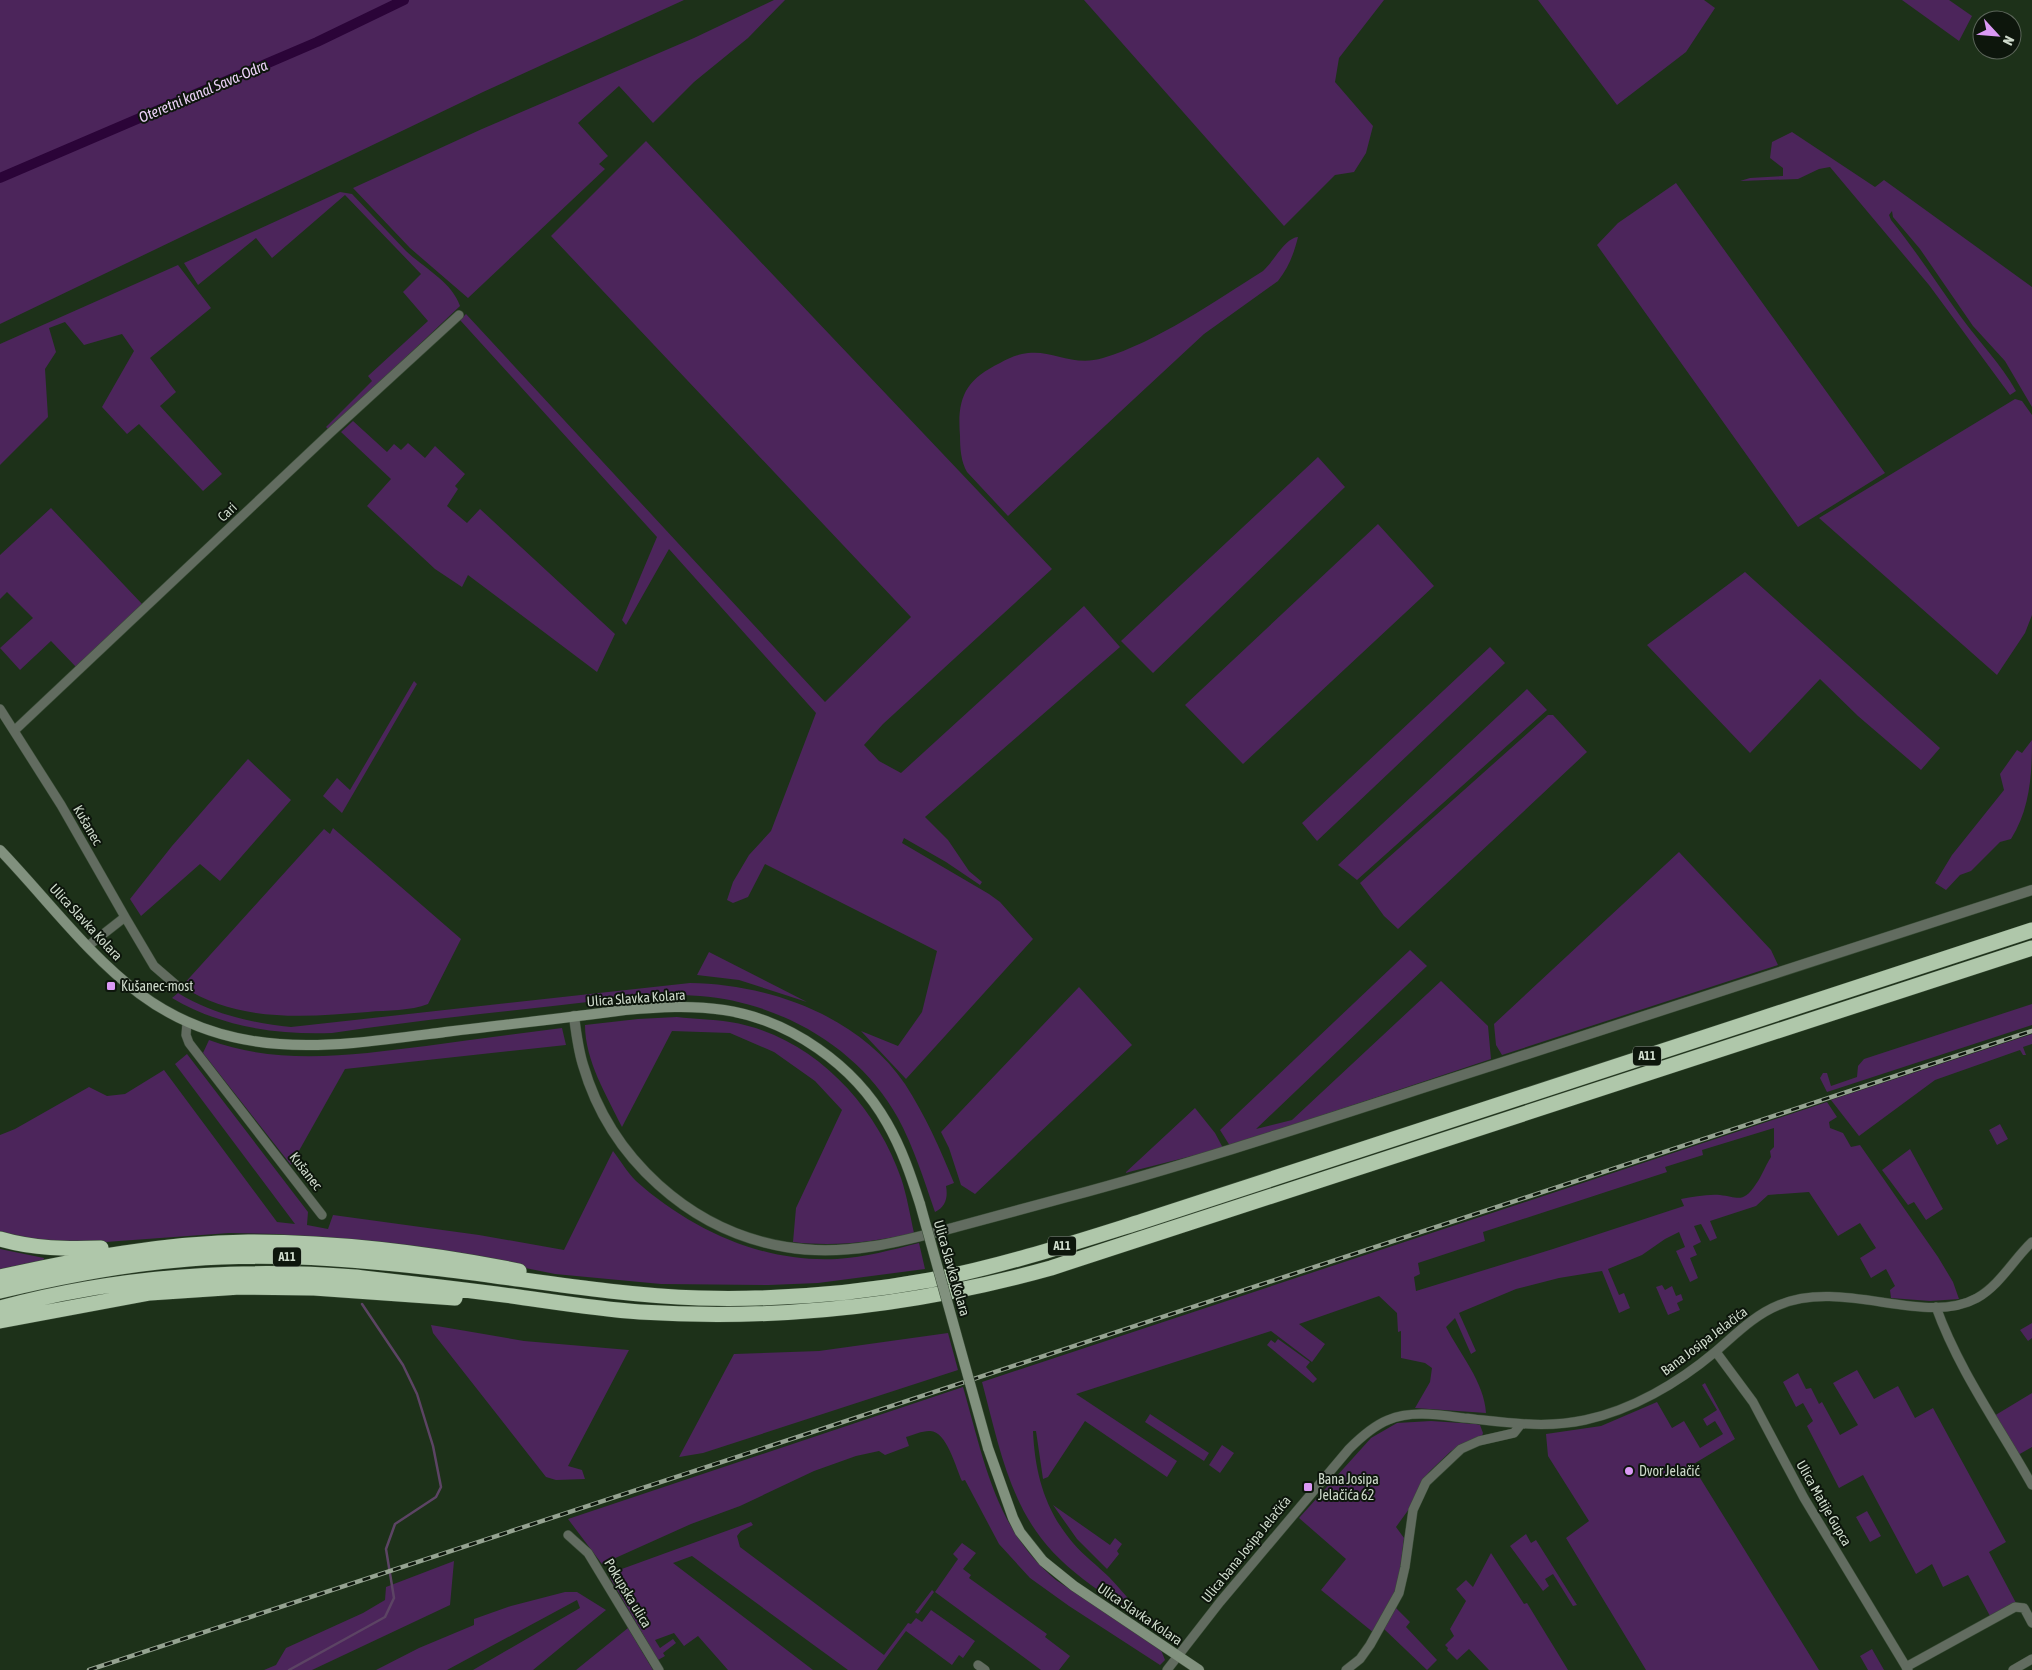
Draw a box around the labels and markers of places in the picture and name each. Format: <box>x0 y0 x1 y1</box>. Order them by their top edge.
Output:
place label: Kušanec-most <box>121 978 193 994</box>
marker: Kušanec-most <box>105 980 117 992</box>
place label: Dvor Jelačić <box>1639 1463 1701 1479</box>
marker: Dvor Jelačić <box>1623 1465 1635 1477</box>
place label: Bana Josipa Jelačića 62 <box>1318 1471 1379 1503</box>
marker: Bana Josipa Jelačića 62 <box>1302 1481 1314 1493</box>

